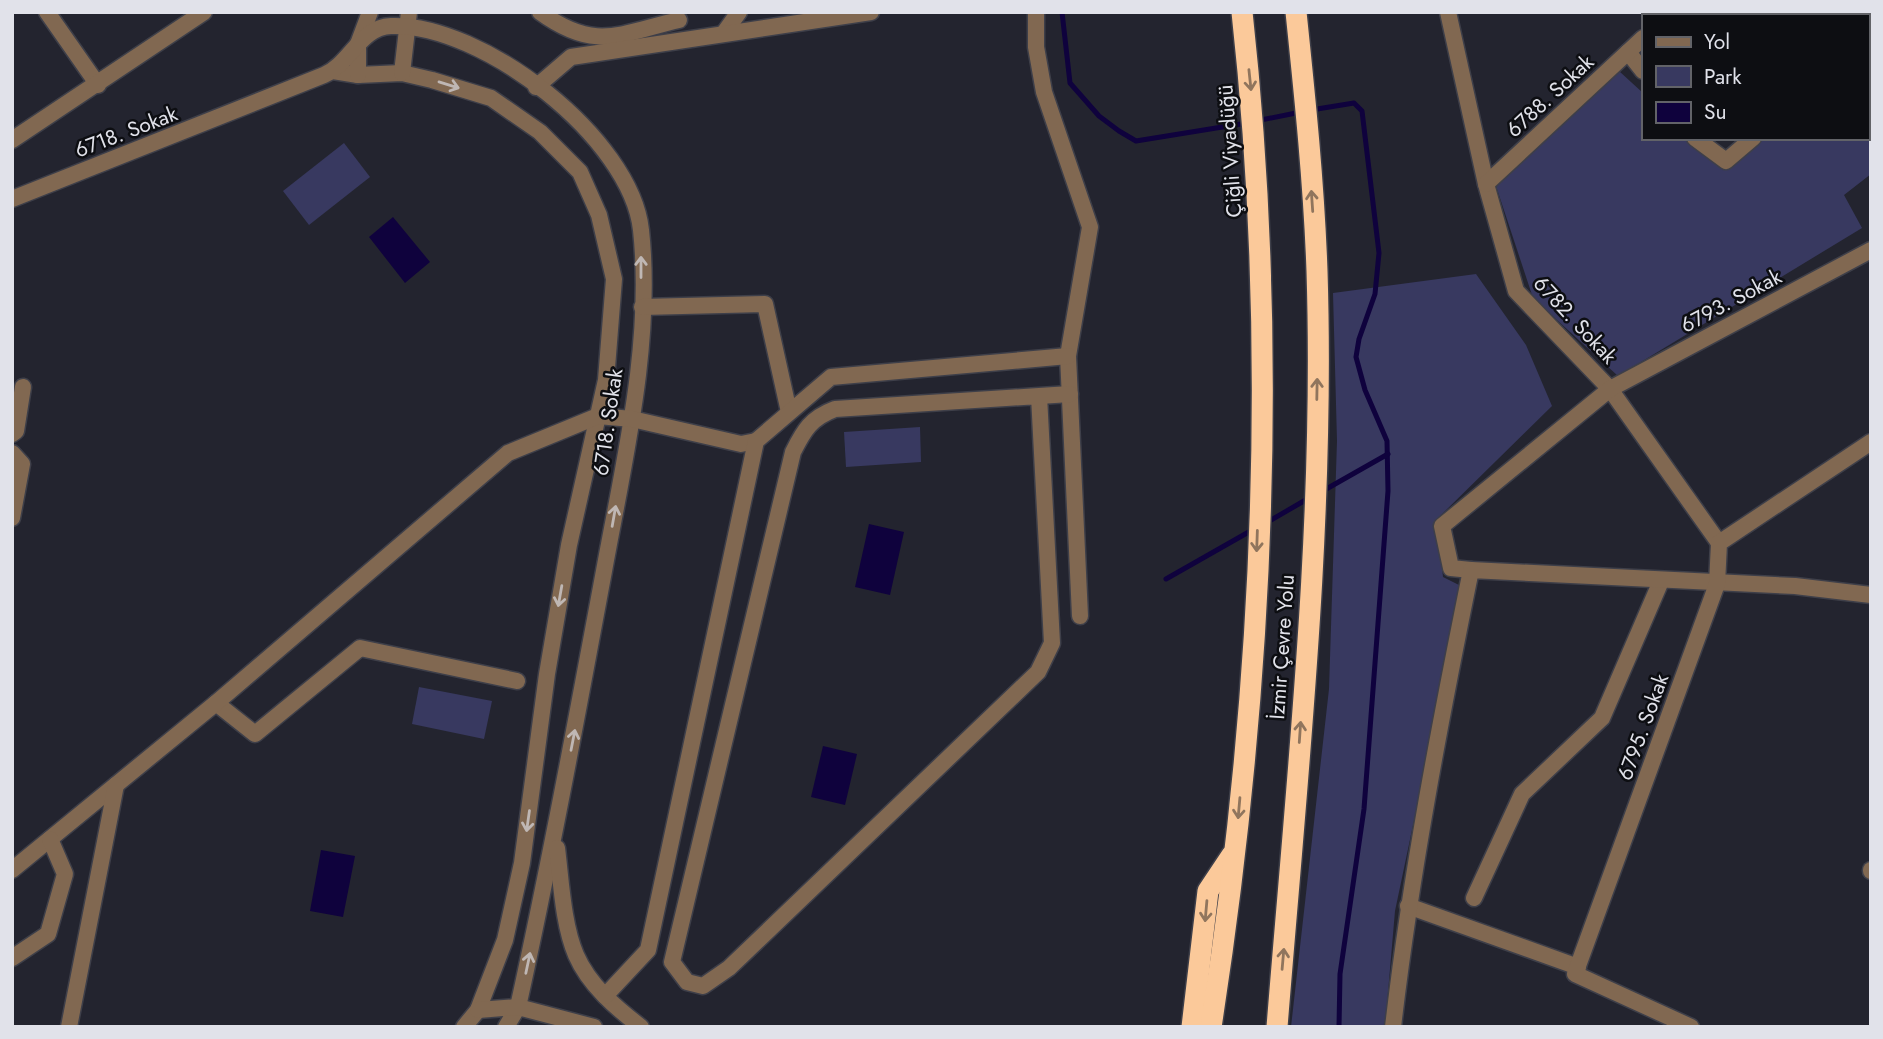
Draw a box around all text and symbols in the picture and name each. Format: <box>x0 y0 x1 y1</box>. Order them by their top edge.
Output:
legend <box>1642 14 1869 140</box>
text: Yol <box>1704 27 1730 57</box>
street label: 6788. Sokak <box>1500 47 1601 144</box>
text: Park <box>1704 62 1742 92</box>
one-way arrow <box>1243 68 1256 91</box>
one-way arrow <box>438 80 460 93</box>
street label: Çiğli Viyadüğü <box>1210 84 1250 218</box>
text: Su <box>1704 97 1727 127</box>
street label: 6718. Sokak <box>70 98 182 165</box>
one-way arrow <box>1305 190 1318 213</box>
one-way arrow <box>634 255 648 278</box>
street label: 6793. Sokak <box>1675 261 1788 340</box>
street label: 6782. Sokak <box>1526 269 1624 371</box>
street label: 6718. Sokak <box>586 366 630 478</box>
one-way arrow <box>1311 378 1324 401</box>
one-way arrow <box>608 505 621 528</box>
one-way arrow <box>1250 529 1264 552</box>
street label: İzmir Çevre Yolu <box>1262 573 1302 721</box>
one-way arrow <box>553 584 566 607</box>
street label: 6795. Sokak <box>1610 669 1676 784</box>
one-way arrow <box>1294 721 1307 744</box>
one-way arrow <box>566 729 580 752</box>
one-way arrow <box>1232 797 1245 819</box>
one-way arrow <box>521 809 534 832</box>
one-way arrow <box>1200 899 1213 922</box>
one-way arrow <box>1277 948 1290 971</box>
one-way arrow <box>521 952 535 975</box>

